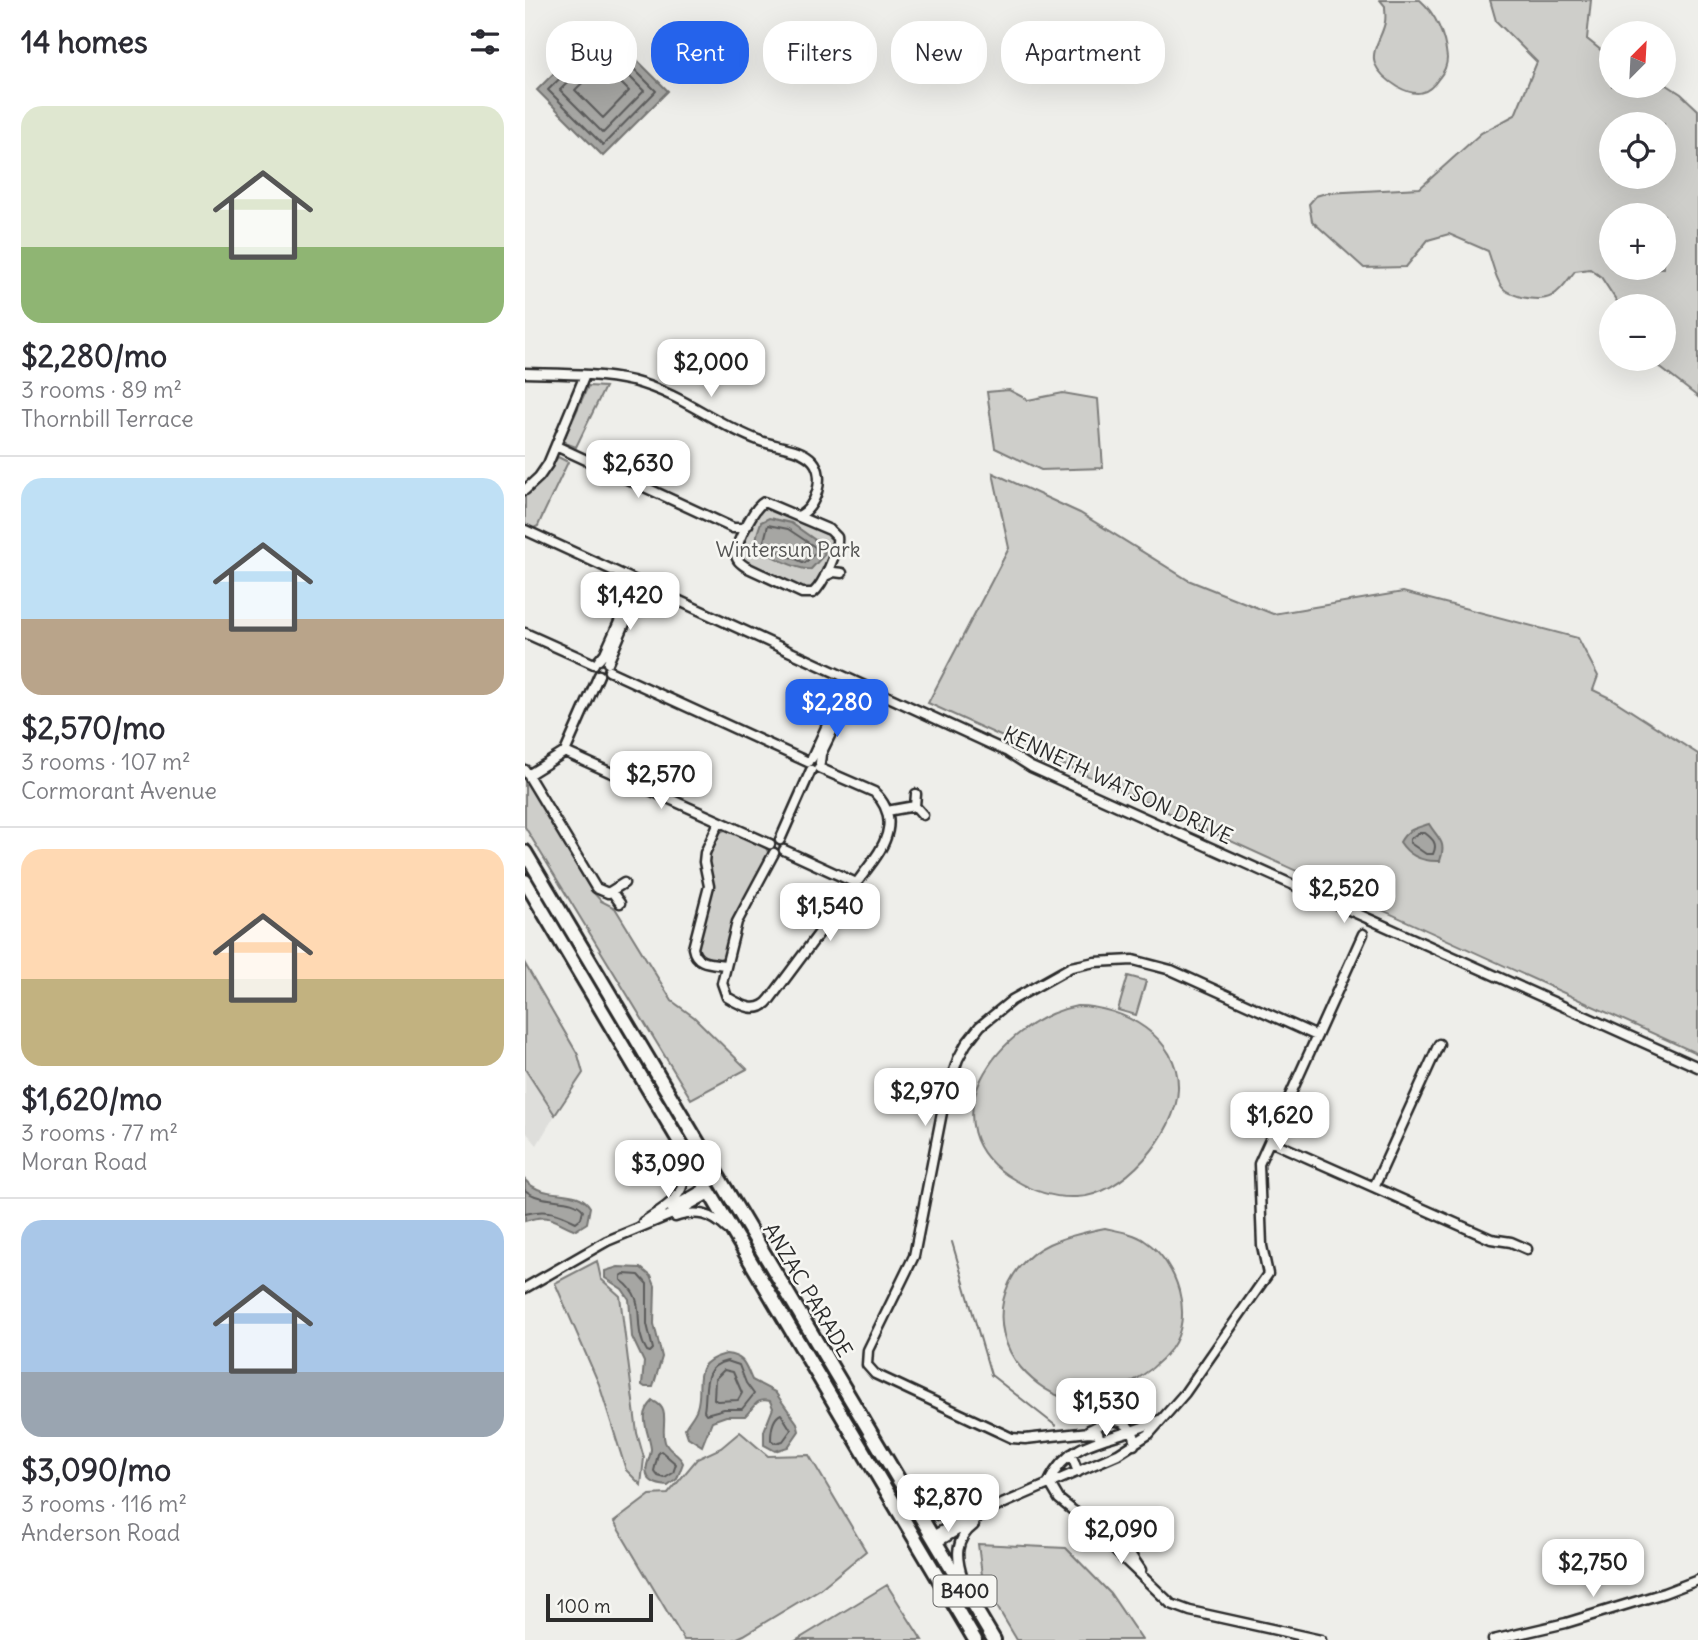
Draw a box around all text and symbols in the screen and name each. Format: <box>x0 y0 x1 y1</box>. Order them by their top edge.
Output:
chip: Buy <box>546 21 637 84</box>
chip: Rent <box>651 21 749 84</box>
chip: Filters <box>763 21 877 84</box>
chip: New <box>891 21 987 84</box>
chip: Apartment <box>1001 21 1165 84</box>
north arrow <box>1599 21 1677 98</box>
map controls <box>1599 21 1676 371</box>
text: 14 homes <box>21 23 148 61</box>
icon: filters <box>466 23 504 61</box>
button: locate <box>1599 112 1676 189</box>
icon: home <box>200 152 326 278</box>
button: + <box>1599 203 1676 280</box>
button: − <box>1599 294 1676 371</box>
text: $2,280/mo <box>21 337 167 375</box>
pin: $2,000 <box>654 340 768 399</box>
text: $2,000 <box>673 347 749 376</box>
text: 3 rooms · 89 m² <box>21 375 182 404</box>
text: Thornbill Terrace <box>21 404 194 433</box>
pin: $2,630 <box>581 440 695 500</box>
text: $2,630 <box>602 448 674 477</box>
icon: home <box>200 524 326 650</box>
park label: Wintersun Park <box>716 536 860 563</box>
pin: $1,420 <box>573 572 687 632</box>
text: $1,420 <box>597 580 663 609</box>
pin: $2,280 <box>780 680 894 739</box>
text: $2,280 <box>801 687 873 716</box>
text: $2,570/mo <box>21 709 165 747</box>
street label: KENNETH WATSON DRIVE <box>999 720 1237 850</box>
text: 3 rooms · 107 m² <box>21 747 191 776</box>
pin: $2,570 <box>604 752 718 811</box>
text: $2,570 <box>626 759 696 788</box>
text: Cormorant Avenue <box>21 776 217 805</box>
pin: $2,520 <box>1287 866 1401 925</box>
text: $2,520 <box>1308 873 1380 902</box>
pin: $1,540 <box>773 884 887 943</box>
text: $1,540 <box>796 891 864 920</box>
icon: home <box>200 895 326 1021</box>
pin: $2,970 <box>868 1068 982 1128</box>
text: $2,970 <box>890 1076 960 1105</box>
text: $1,620/mo <box>21 1080 162 1118</box>
pin: $1,620 <box>1223 1092 1337 1152</box>
text: $1,620 <box>1246 1100 1314 1129</box>
text: 3 rooms · 77 m² <box>21 1118 178 1147</box>
pin: $3,090 <box>611 1140 725 1200</box>
text: Moran Road <box>21 1147 147 1176</box>
text: $3,090 <box>631 1148 705 1177</box>
street label: ANZAC PARADE <box>757 1218 859 1362</box>
icon: home <box>200 1266 326 1392</box>
pin: $1,530 <box>1049 1378 1163 1438</box>
text: $1,530 <box>1072 1386 1140 1415</box>
text: $3,090/mo <box>21 1451 171 1489</box>
pin: $2,870 <box>891 1474 1005 1534</box>
text: $2,870 <box>913 1482 983 1511</box>
text: 3 rooms · 116 m² <box>21 1489 187 1518</box>
pin: $2,090 <box>1064 1506 1178 1566</box>
text: $2,090 <box>1084 1514 1158 1543</box>
text: Anderson Road <box>21 1518 180 1547</box>
pin: $2,750 <box>1536 1540 1650 1599</box>
text: $2,750 <box>1558 1547 1628 1576</box>
road number: B400 <box>933 1576 997 1606</box>
scale bar <box>546 1591 653 1623</box>
text: 100 m <box>557 1594 611 1618</box>

